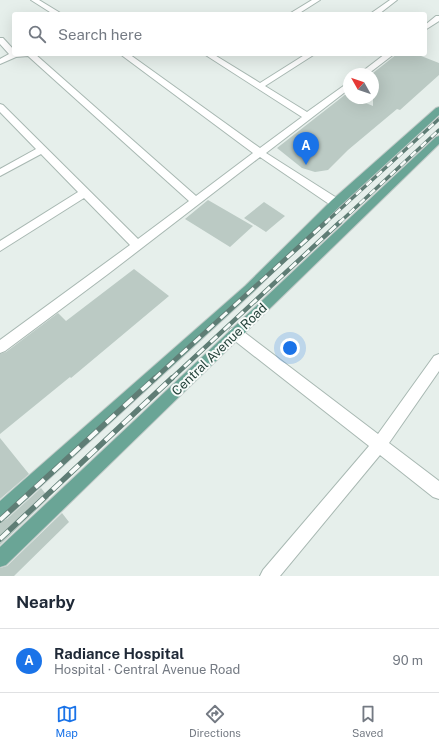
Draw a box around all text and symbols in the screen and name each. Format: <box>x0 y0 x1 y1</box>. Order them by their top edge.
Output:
search box <box>12 12 427 56</box>
icon: search <box>26 23 48 45</box>
text: Search here <box>58 26 142 43</box>
north arrow <box>343 68 379 104</box>
pin: A <box>293 132 319 165</box>
street label: Central Avenue Road <box>169 300 270 399</box>
your location <box>280 338 300 358</box>
text: Nearby <box>16 592 75 612</box>
text: Radiance Hospital <box>54 645 184 662</box>
text: A <box>24 653 34 668</box>
text: 90 m <box>393 653 423 668</box>
text: Hospital · Central Avenue Road <box>54 662 240 677</box>
tab: Map <box>56 703 78 739</box>
tab: Directions <box>189 703 241 739</box>
tab: Saved <box>352 703 383 739</box>

